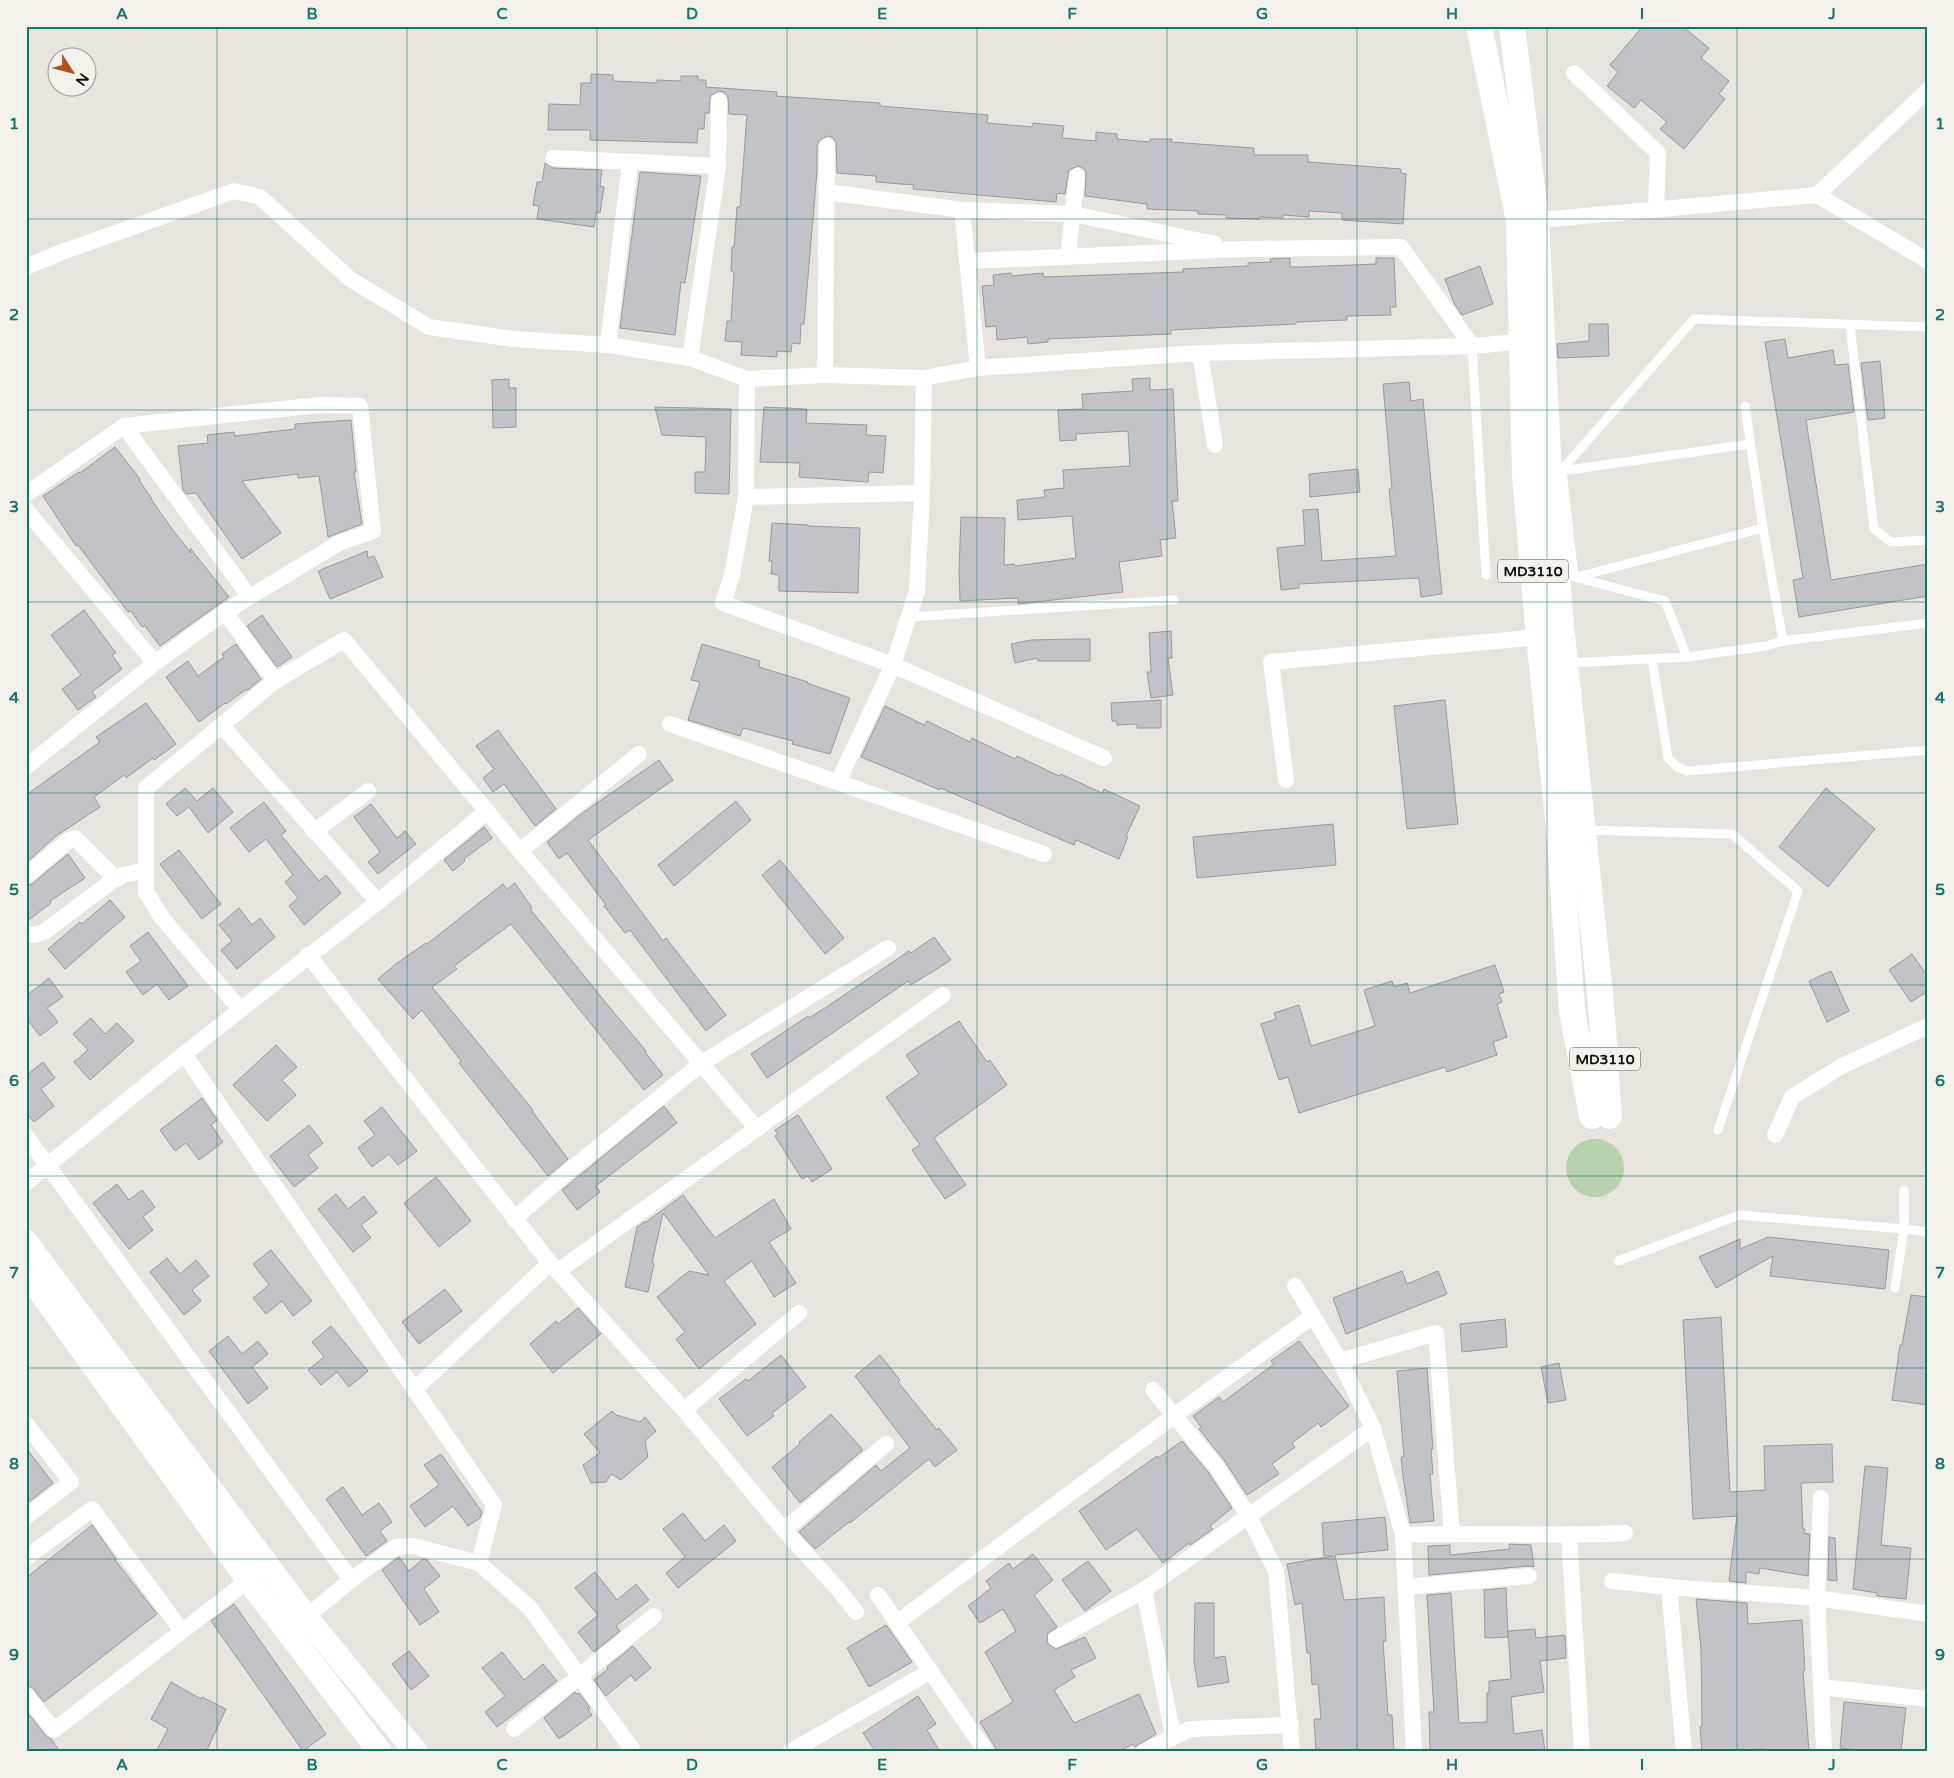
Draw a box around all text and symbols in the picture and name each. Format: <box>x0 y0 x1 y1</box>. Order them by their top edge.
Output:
text: A <box>116 4 128 24</box>
text: B <box>306 4 318 24</box>
text: C <box>496 4 508 24</box>
text: D <box>686 4 698 24</box>
text: E <box>877 4 887 24</box>
text: F <box>1067 4 1077 24</box>
text: G <box>1256 4 1268 24</box>
text: H <box>1446 4 1458 24</box>
text: I <box>1640 4 1644 24</box>
text: J <box>1827 4 1836 24</box>
north arrow <box>48 48 98 98</box>
text: N <box>72 70 92 89</box>
text: 1 <box>9 114 19 134</box>
text: 1 <box>1935 114 1945 134</box>
text: 2 <box>9 305 19 325</box>
text: 2 <box>1935 305 1945 325</box>
text: 3 <box>9 497 19 517</box>
text: 3 <box>1935 497 1945 517</box>
road number: MD3110 <box>1498 560 1568 582</box>
text: 4 <box>9 688 19 708</box>
text: 4 <box>1935 688 1945 708</box>
text: 5 <box>9 880 19 900</box>
text: 5 <box>1935 880 1945 900</box>
road number: MD3110 <box>1570 1048 1640 1070</box>
text: 6 <box>9 1071 19 1091</box>
text: 6 <box>1935 1071 1945 1091</box>
text: 7 <box>9 1263 19 1283</box>
text: 7 <box>1935 1263 1945 1283</box>
text: 8 <box>9 1454 19 1474</box>
text: 8 <box>1935 1454 1945 1474</box>
text: 9 <box>9 1645 19 1665</box>
text: 9 <box>1935 1645 1945 1665</box>
text: A <box>116 1755 128 1775</box>
text: B <box>306 1755 318 1775</box>
text: C <box>496 1755 508 1775</box>
text: D <box>686 1755 698 1775</box>
text: E <box>877 1755 887 1775</box>
text: F <box>1067 1755 1077 1775</box>
text: G <box>1256 1755 1268 1775</box>
text: H <box>1446 1755 1458 1775</box>
text: I <box>1640 1755 1644 1775</box>
text: J <box>1827 1755 1836 1775</box>

